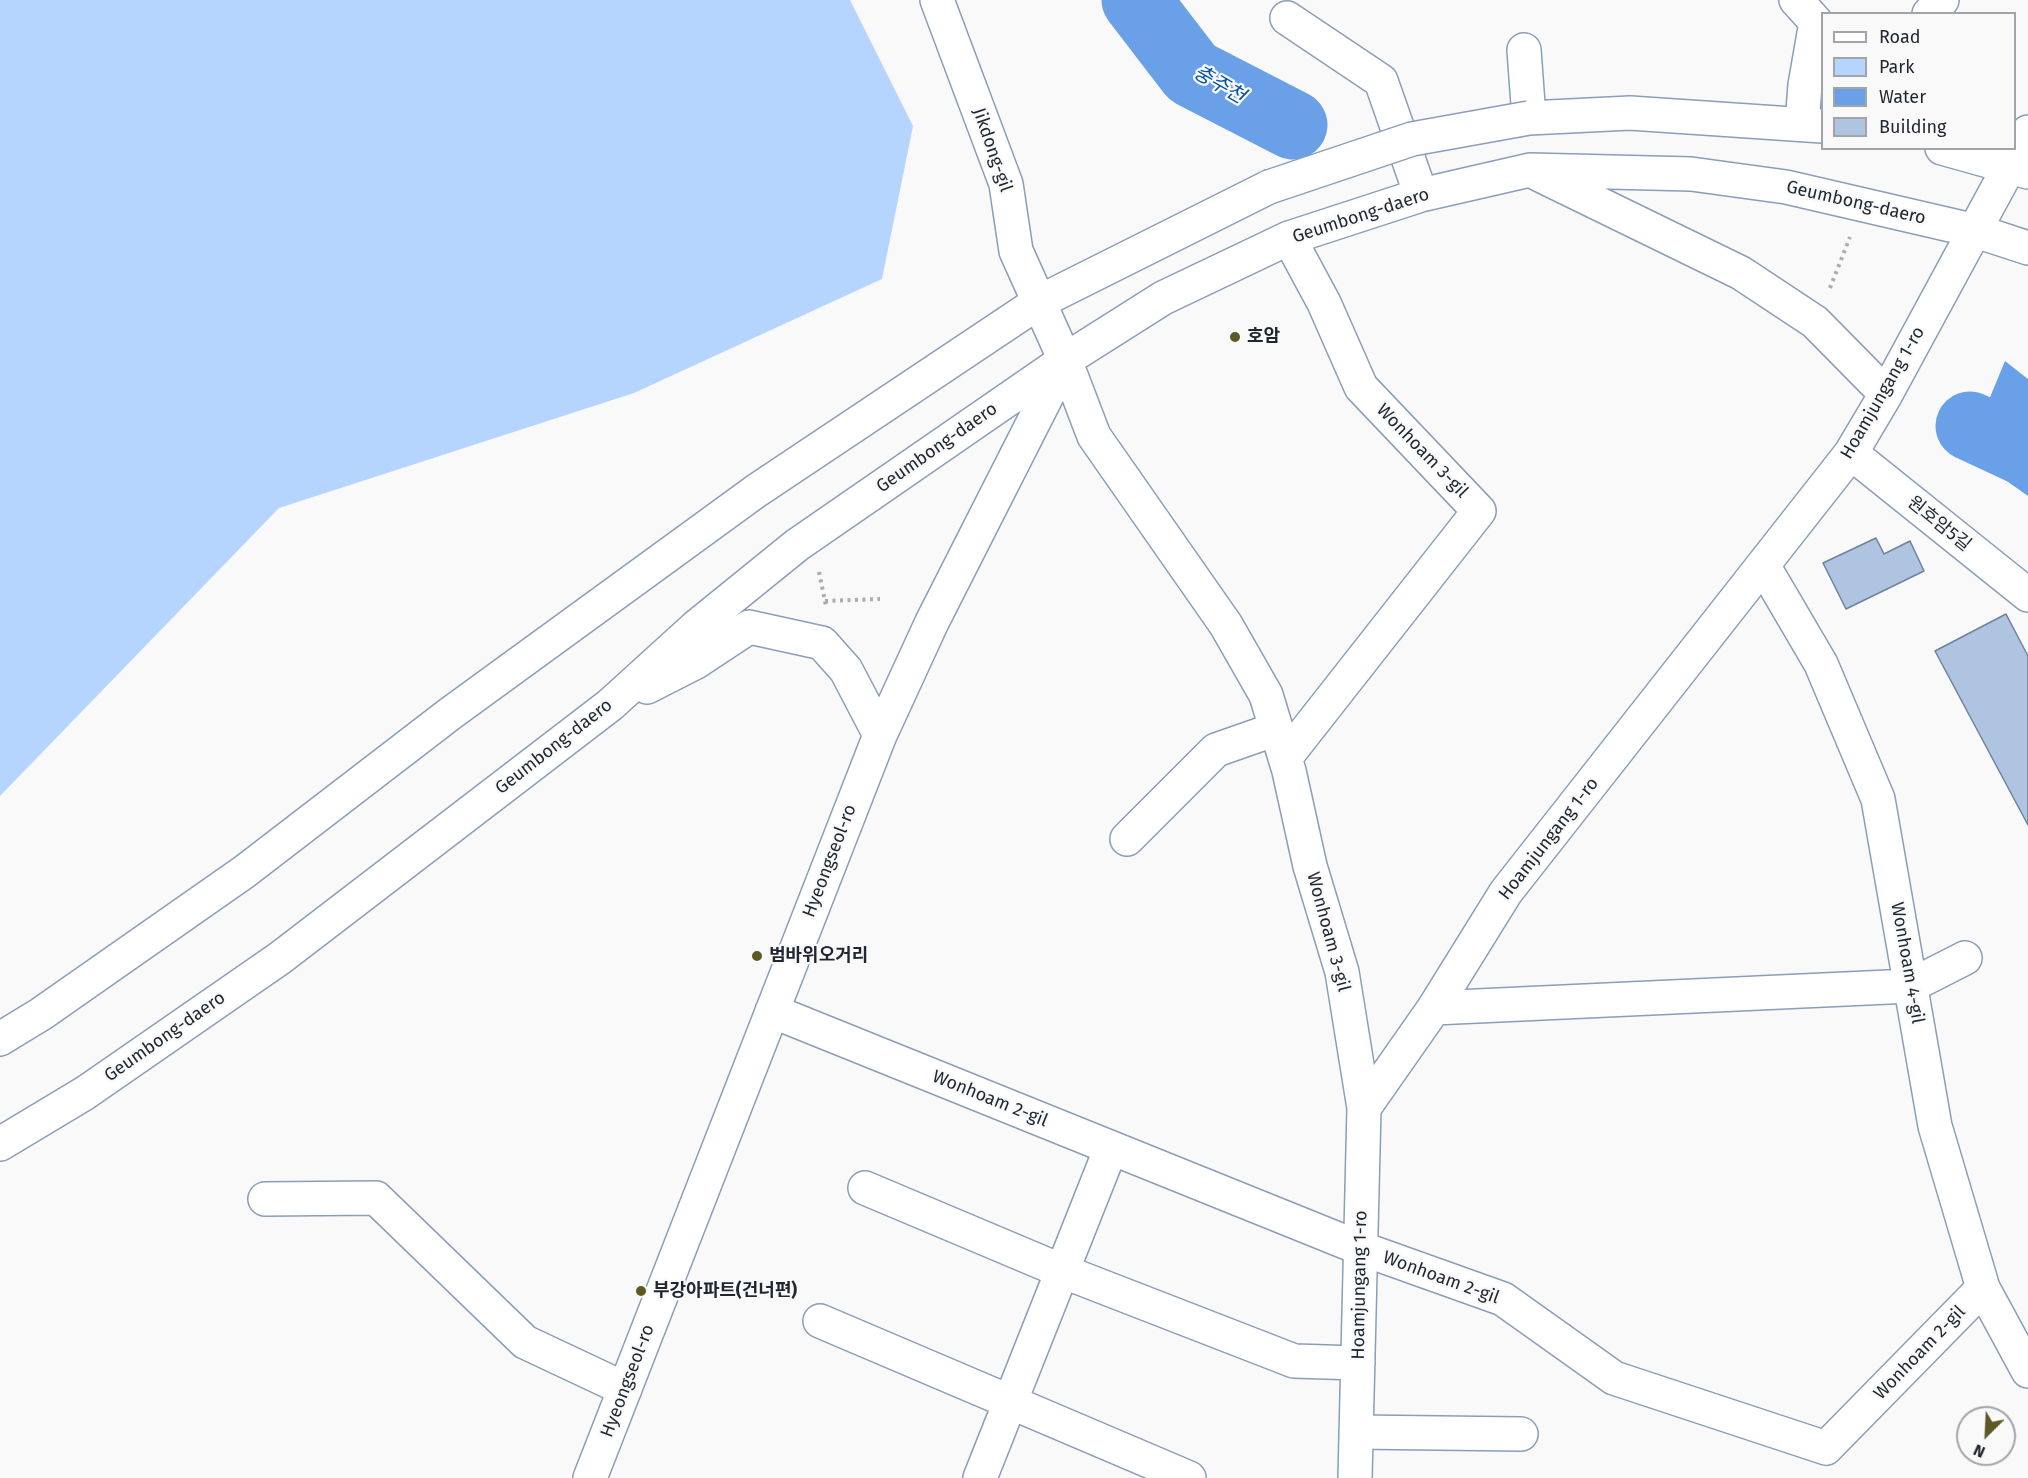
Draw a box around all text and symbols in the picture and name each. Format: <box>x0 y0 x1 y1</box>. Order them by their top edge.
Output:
legend <box>1821 12 2016 150</box>
text: Road <box>1879 26 1921 48</box>
text: Park <box>1879 56 1914 78</box>
water label: 충주천 <box>1189 61 1249 109</box>
text: Water <box>1879 86 1926 108</box>
street label: Jikdong-gil <box>968 105 1016 195</box>
text: Building <box>1879 116 1946 138</box>
street label: Geumbong-daero <box>1784 176 1928 230</box>
street label: Geumbong-daero <box>1290 184 1432 248</box>
street label: Hoamjungang 1-ro <box>1836 323 1930 463</box>
place label: 호암 <box>1247 326 1280 348</box>
marker: 호암 <box>1228 330 1242 344</box>
street label: Geumbong-daero <box>872 398 1002 498</box>
street label: Wonhoam 3-gil <box>1372 399 1472 503</box>
street label: 원호암5길 <box>1903 492 1975 556</box>
street label: Geumbong-daero <box>491 695 617 799</box>
street label: Hoamjungang 1-ro <box>1495 774 1603 904</box>
street label: Hyeongseol-ro <box>799 802 861 920</box>
street label: Wonhoam 3-gil <box>1302 870 1354 994</box>
street label: Wonhoam 4-gil <box>1886 900 1928 1026</box>
place label: 범바위오거리 <box>769 945 868 967</box>
marker: 범바위오거리 <box>750 949 764 963</box>
street label: Geumbong-daero <box>100 987 230 1087</box>
street label: Wonhoam 2-gil <box>929 1066 1051 1132</box>
street label: Hoamjungang 1-ro <box>1348 1210 1372 1360</box>
street label: Wonhoam 2-gil <box>1380 1247 1502 1309</box>
place label: 부강아파트(건너편) <box>653 1280 797 1302</box>
marker: 부강아파트(건너편) <box>634 1284 648 1298</box>
street label: Wonhoam 2-gil <box>1870 1301 1970 1405</box>
street label: Hyeongseol-ro <box>597 1322 659 1440</box>
north arrow <box>1956 1406 2016 1466</box>
text: N <box>1971 1440 1988 1462</box>

